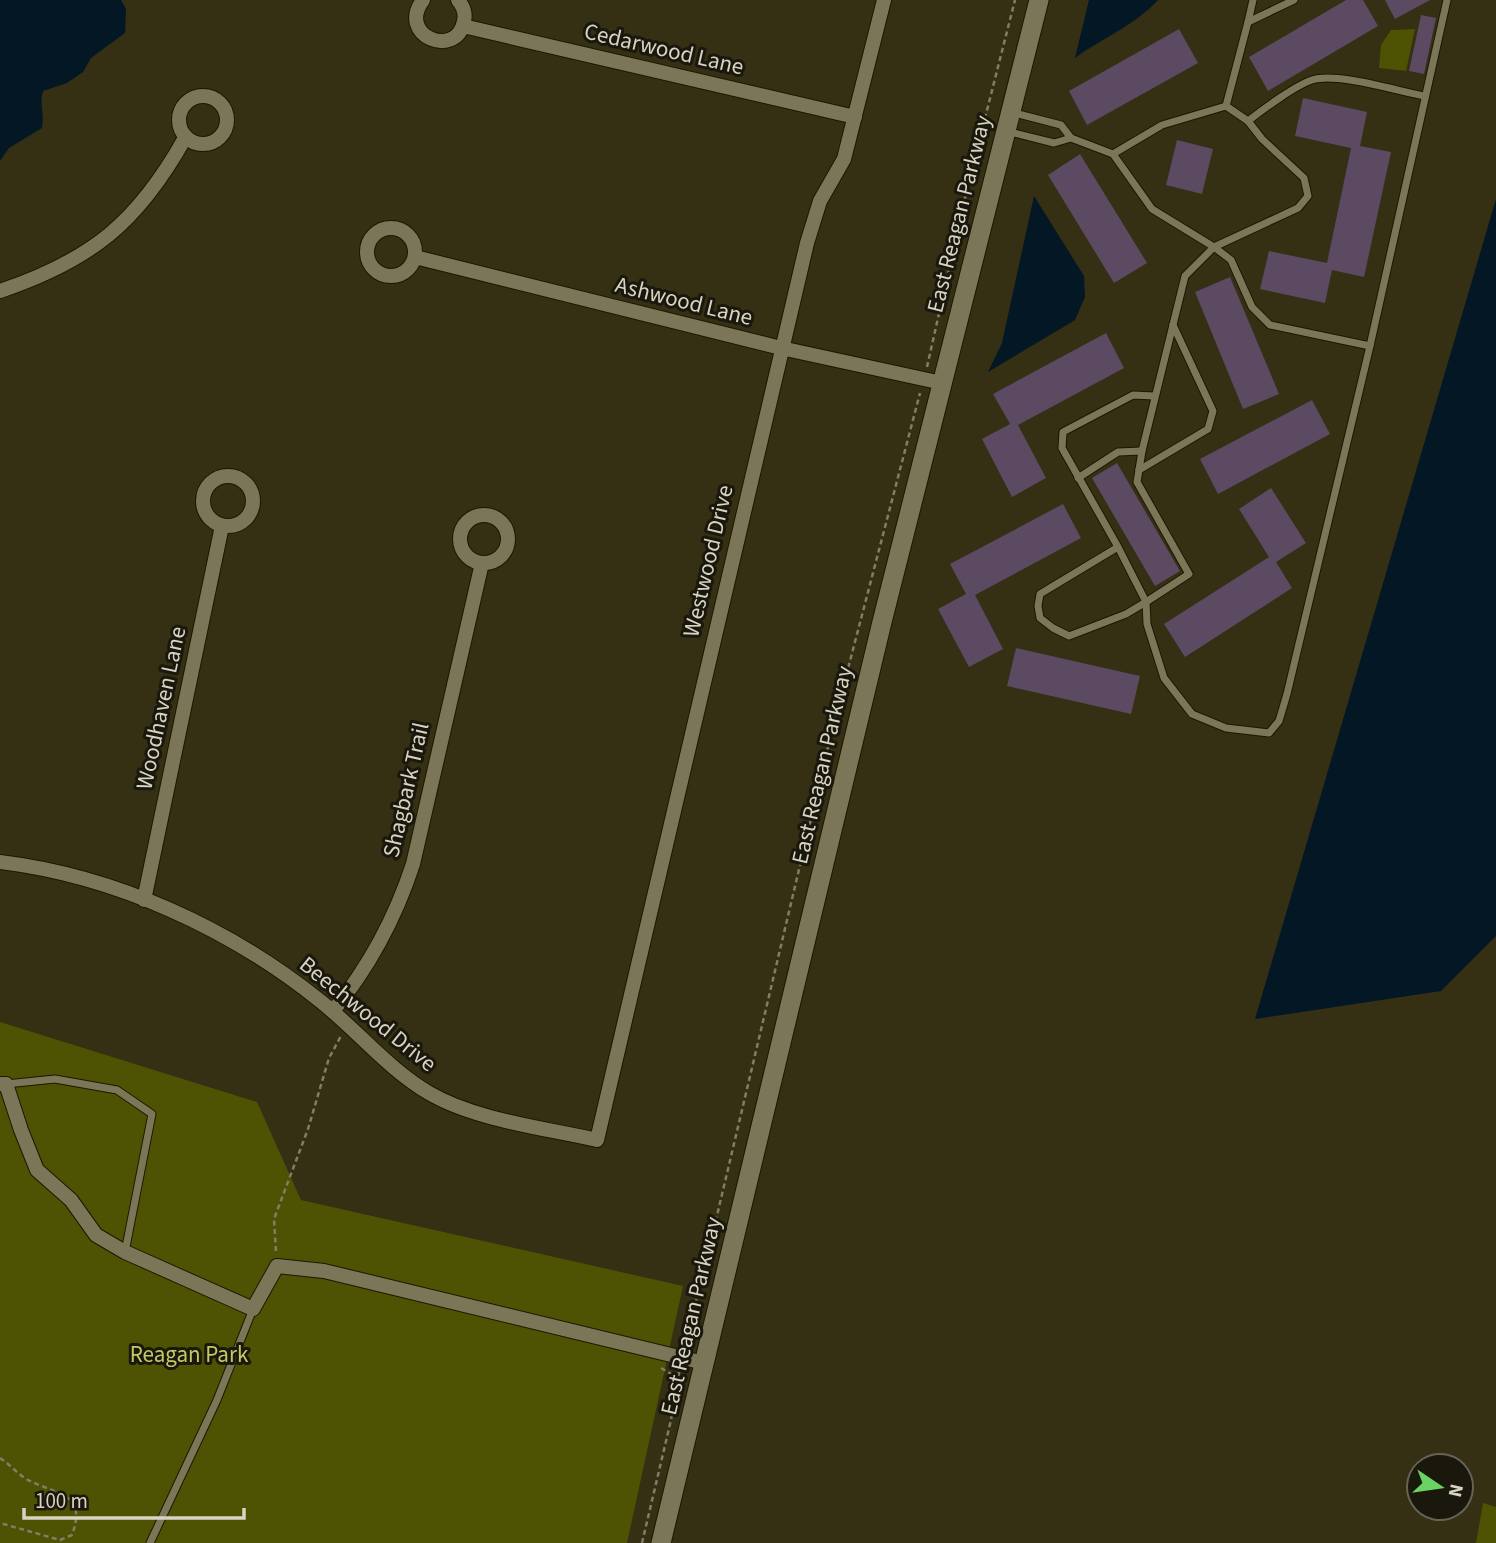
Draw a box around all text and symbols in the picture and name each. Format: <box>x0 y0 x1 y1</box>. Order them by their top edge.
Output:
street label: Cedarwood Lane <box>581 15 747 83</box>
street label: East Reagan Parkway <box>919 112 1000 316</box>
street label: Ashwood Lane <box>612 268 756 334</box>
street label: Westwood Drive <box>674 482 742 640</box>
street label: Woodhaven Lane <box>128 623 194 793</box>
street label: East Reagan Parkway <box>783 662 861 867</box>
street label: Shagbark Trail <box>374 719 438 861</box>
street label: Beechwood Drive <box>292 948 444 1080</box>
street label: East Reagan Parkway <box>652 1213 730 1418</box>
park label: Reagan Park <box>130 1338 249 1371</box>
north arrow <box>1405 1452 1475 1522</box>
scale bar <box>24 1476 245 1520</box>
text: N <box>1441 1481 1470 1500</box>
text: 100 m <box>35 1486 88 1516</box>

